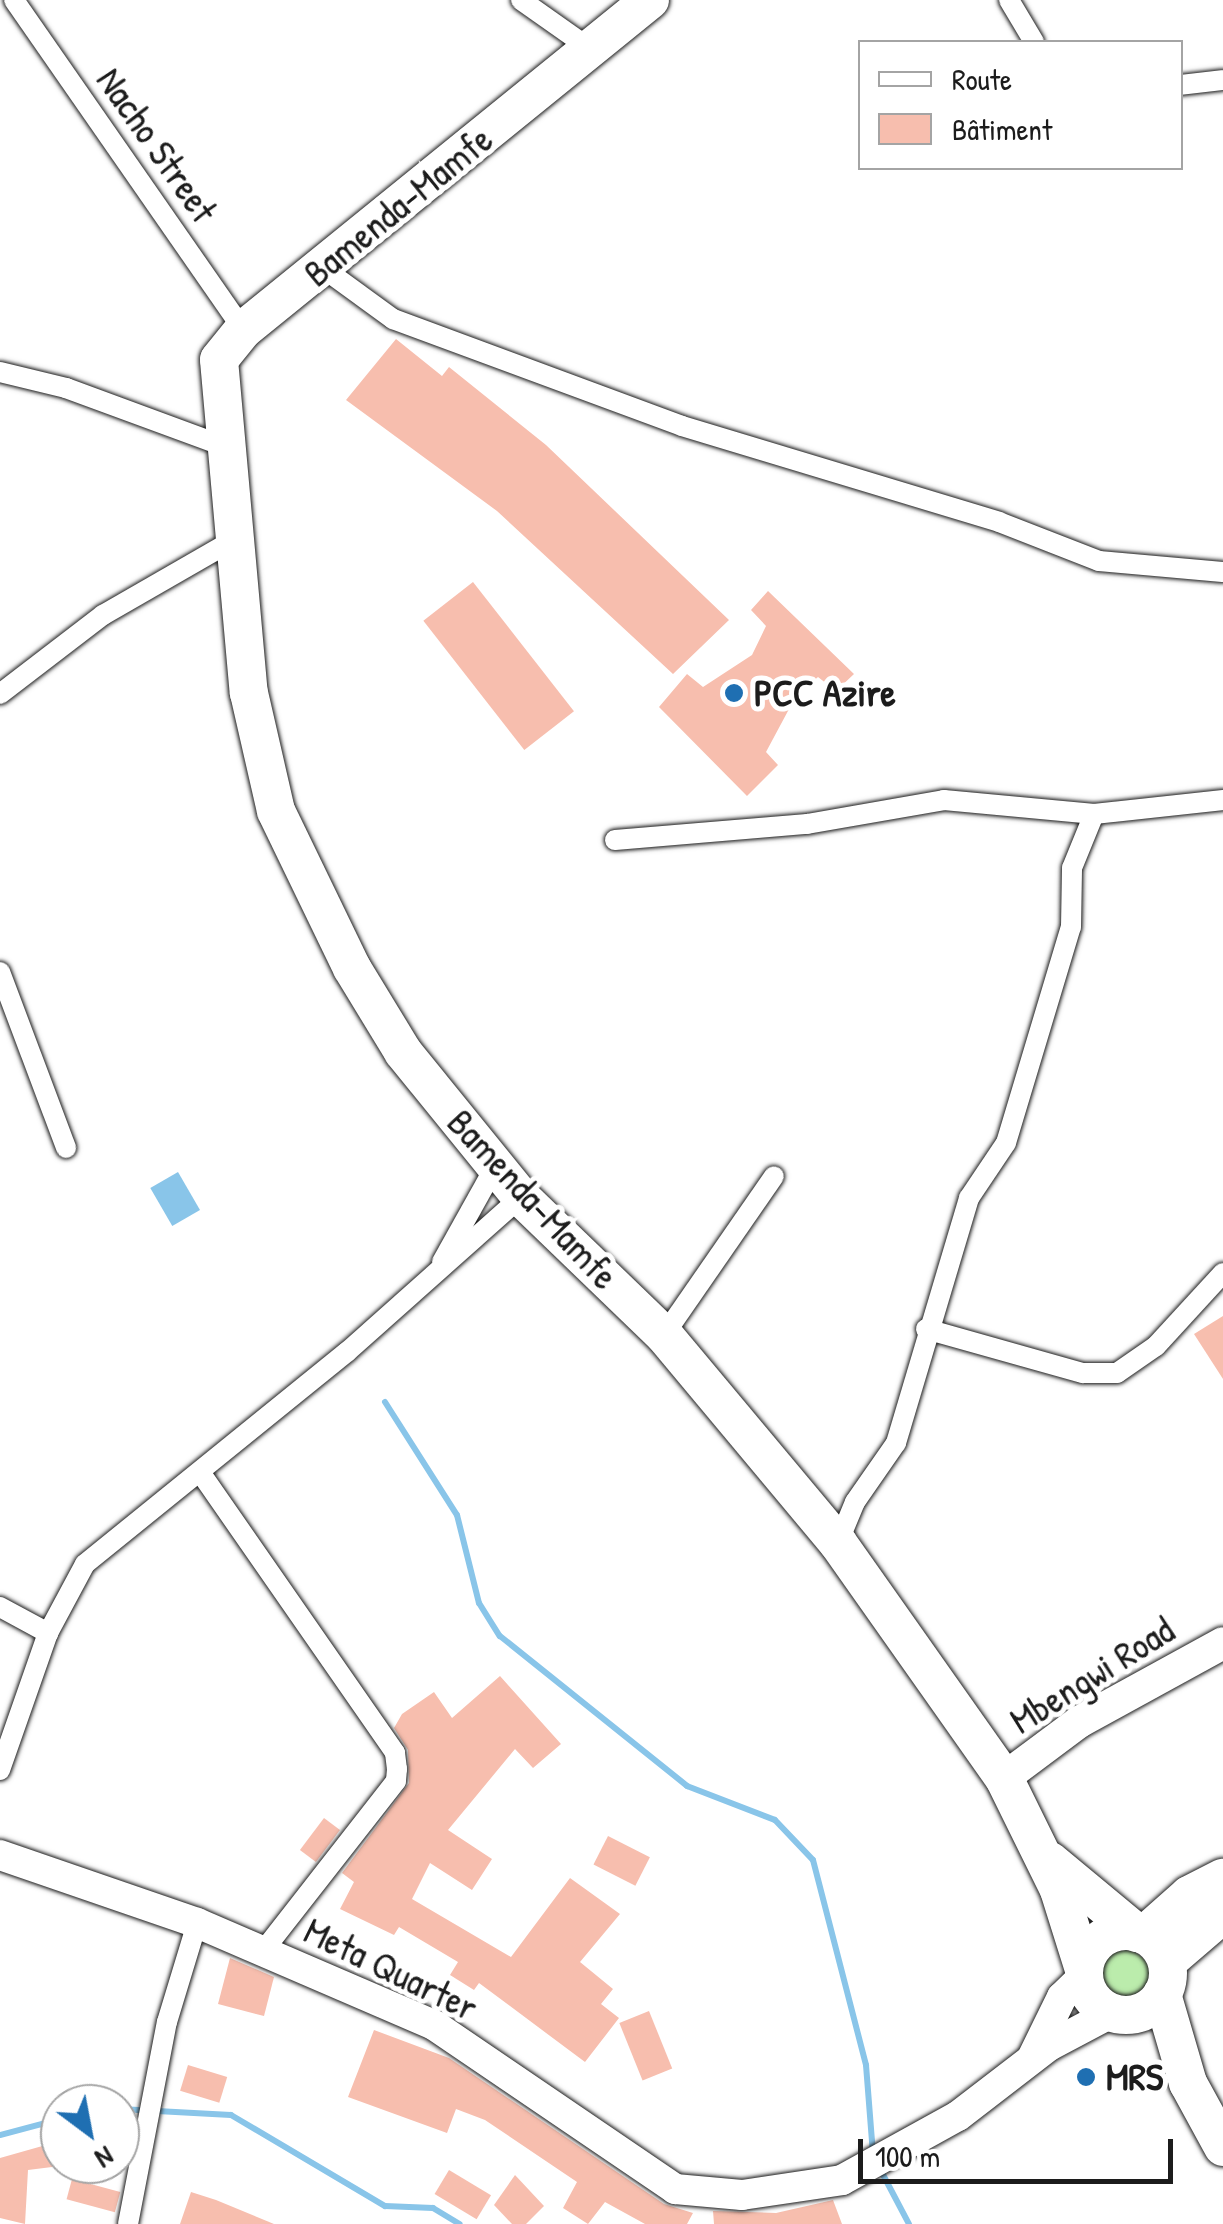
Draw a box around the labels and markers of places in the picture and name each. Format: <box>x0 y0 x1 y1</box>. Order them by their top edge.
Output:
place label: PCC Azire <box>754 670 896 716</box>
marker: PCC Azire <box>723 682 745 704</box>
place label: MRS <box>1106 2054 1163 2100</box>
marker: MRS <box>1075 2066 1097 2088</box>

